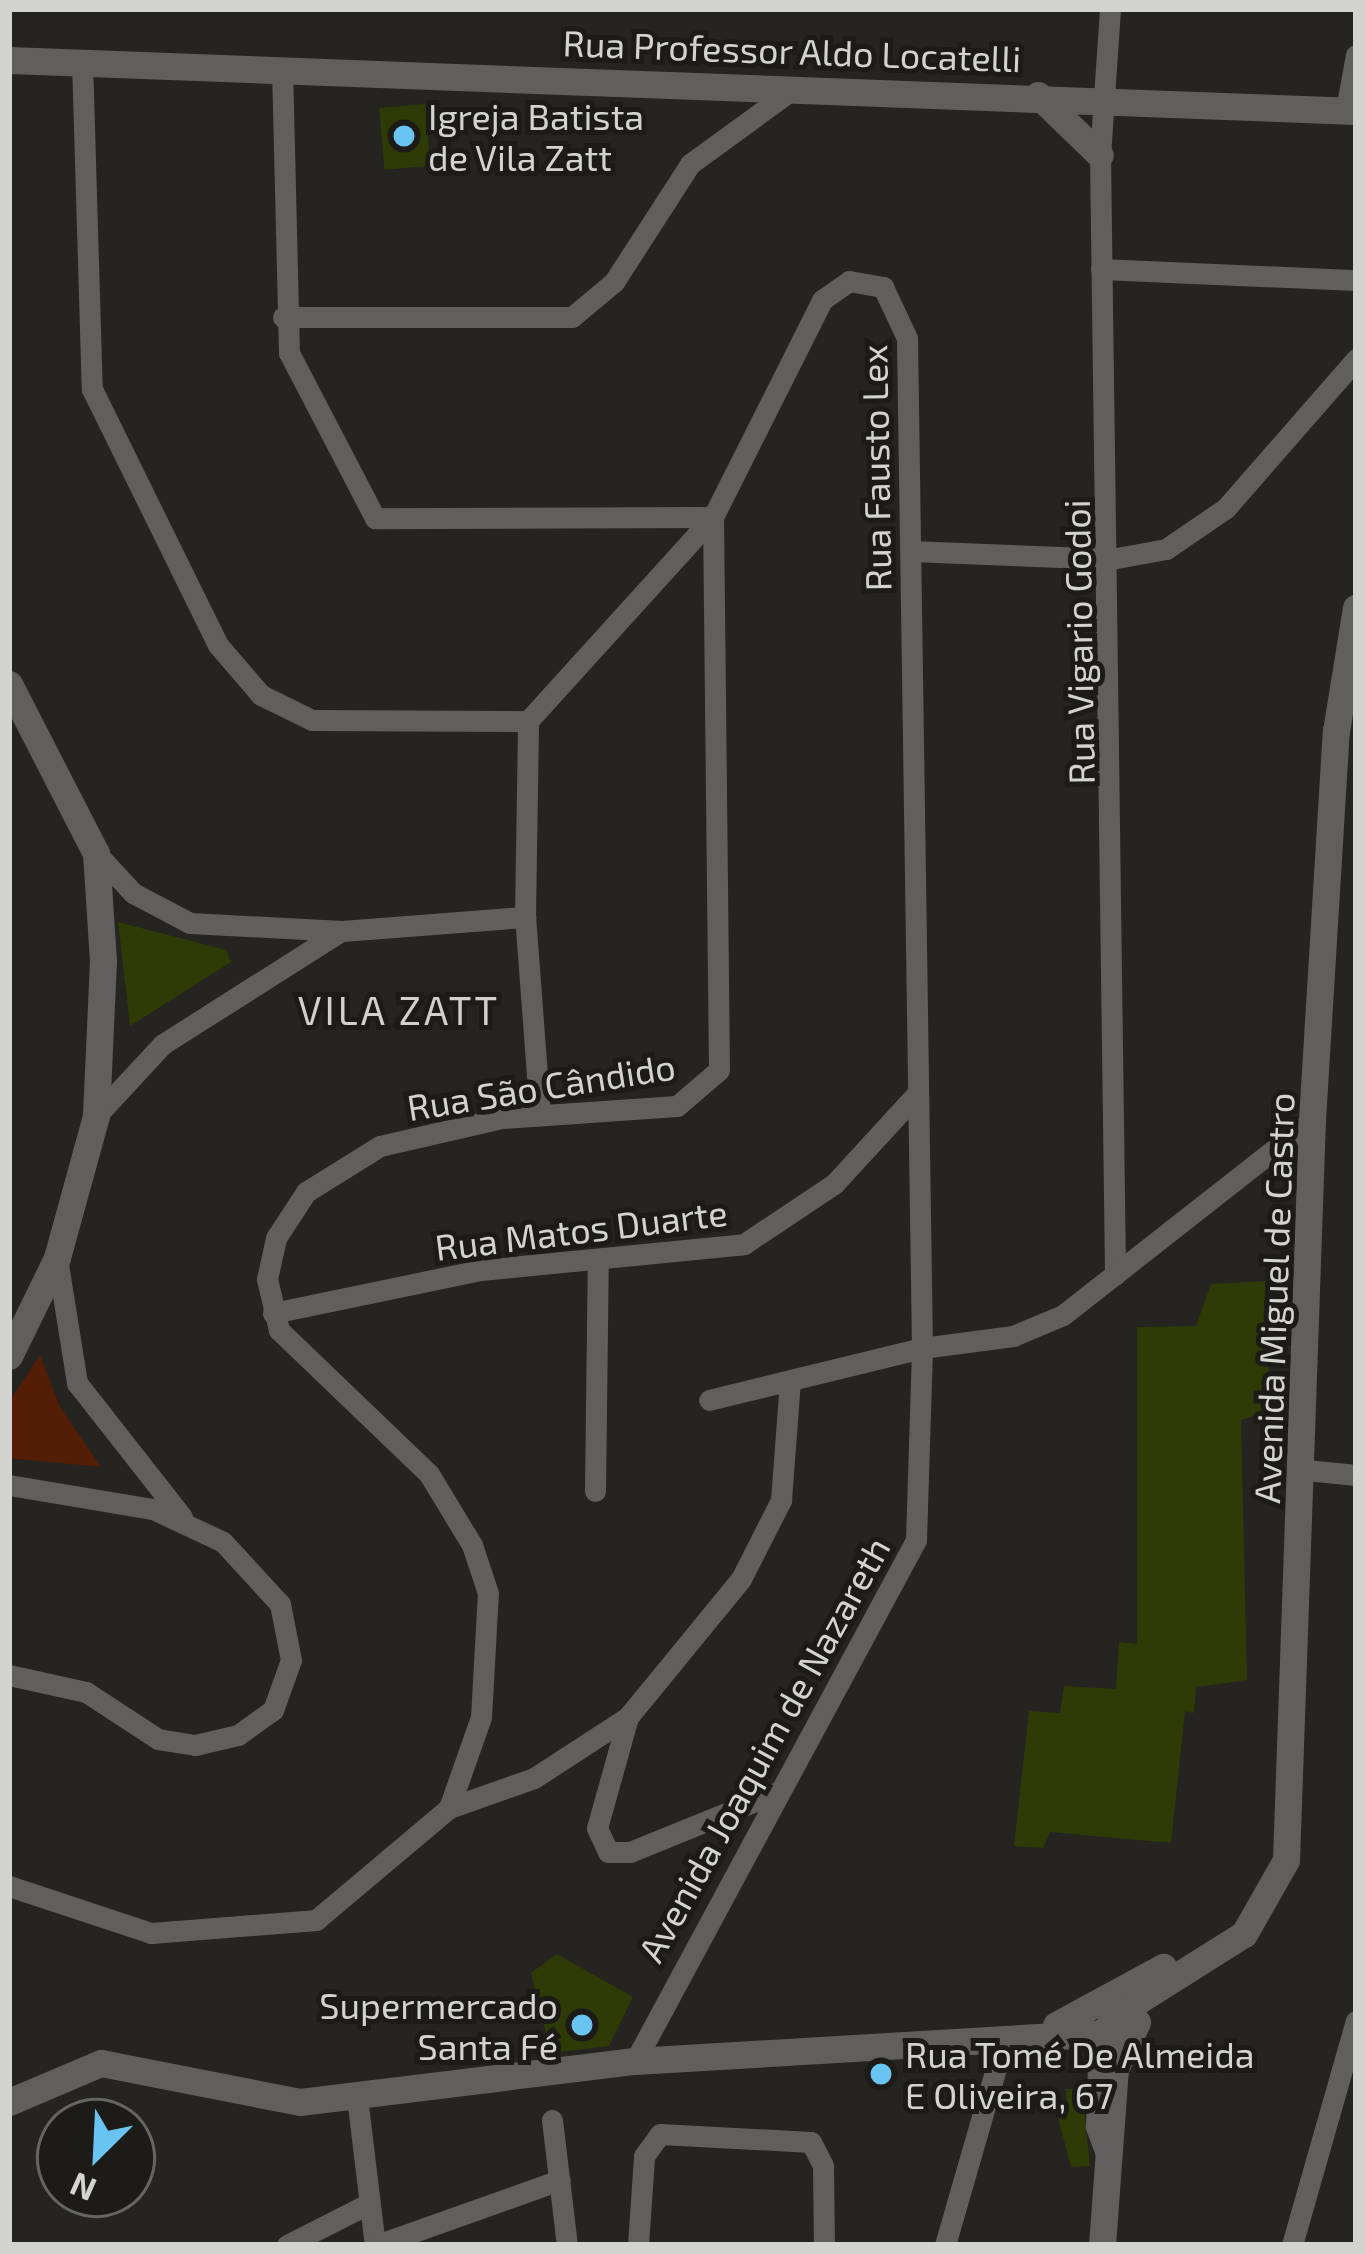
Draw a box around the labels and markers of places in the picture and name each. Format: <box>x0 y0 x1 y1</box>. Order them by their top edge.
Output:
place label: Igreja Batista de Vila Zatt <box>428 93 644 178</box>
marker: Igreja Batista de Vila Zatt <box>391 123 417 149</box>
place label: Supermercado Santa Fé <box>319 1982 558 2067</box>
marker: Supermercado Santa Fé <box>569 2012 595 2038</box>
place label: Rua Tomé De Almeida E Oliveira, 67 <box>905 2031 1256 2116</box>
marker: Rua Tomé De Almeida E Oliveira, 67 <box>868 2061 894 2087</box>

